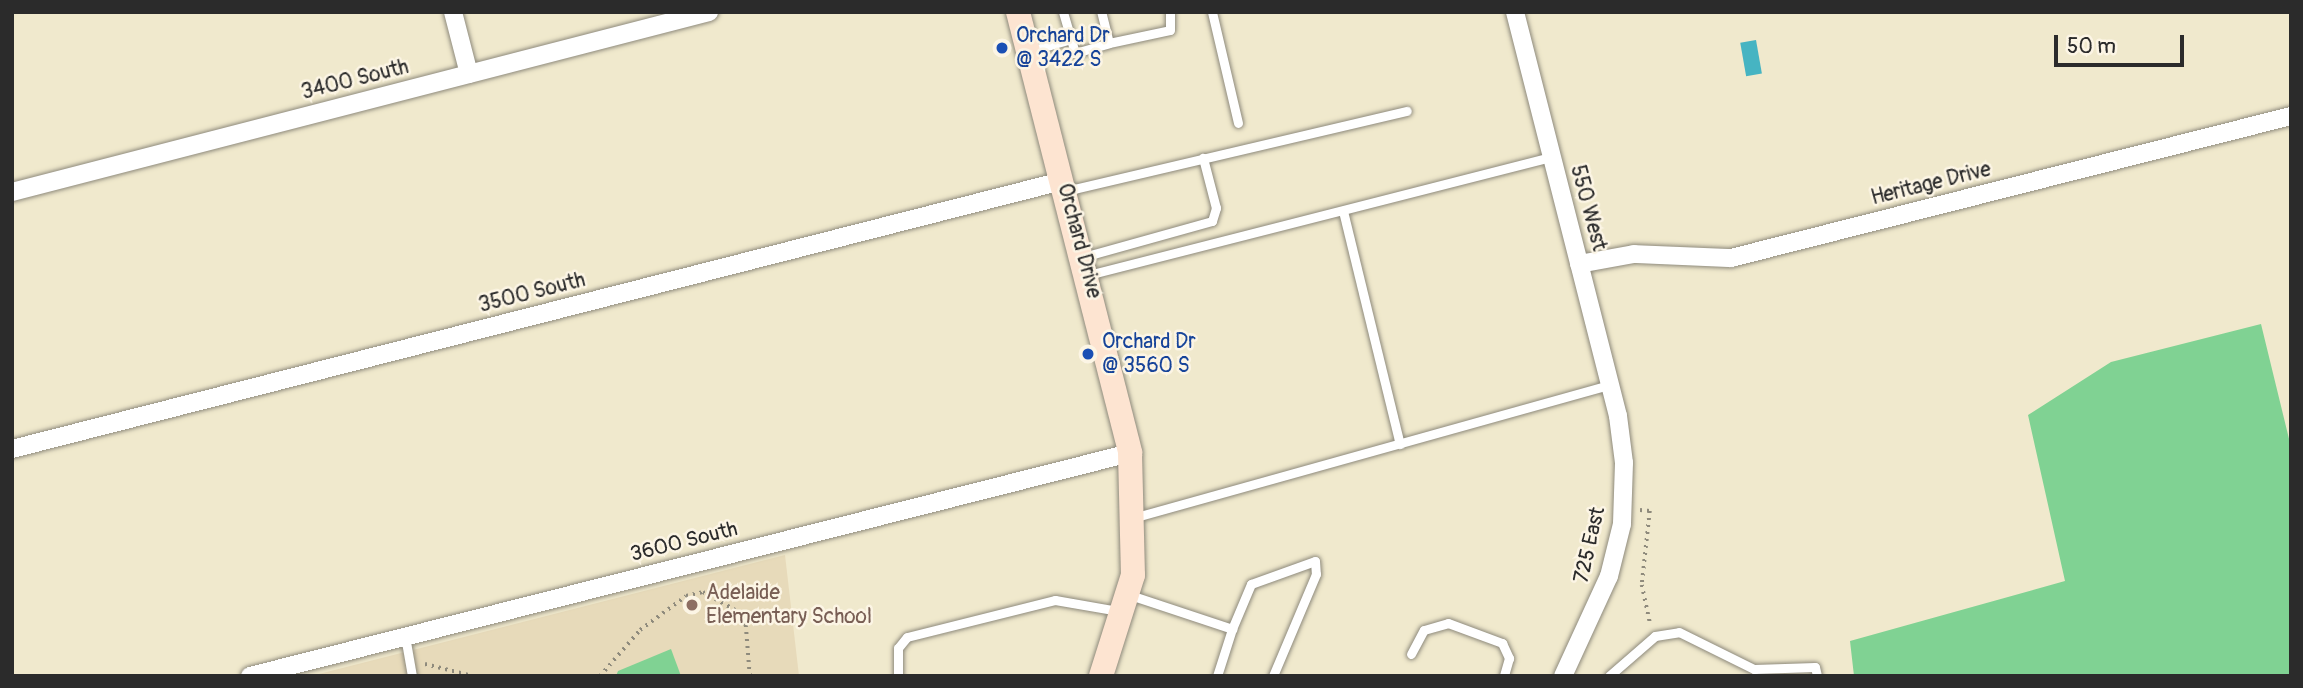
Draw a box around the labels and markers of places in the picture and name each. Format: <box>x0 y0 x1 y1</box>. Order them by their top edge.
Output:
place label: Orchard Dr @ 3422 S <box>1016 23 1110 73</box>
marker: Orchard Dr @ 3422 S <box>994 40 1010 56</box>
place label: Orchard Dr @ 3560 S <box>1102 329 1196 379</box>
marker: Orchard Dr @ 3560 S <box>1080 346 1096 362</box>
place label: Adelaide Elementary School <box>706 580 872 630</box>
marker: Adelaide Elementary School <box>684 597 700 613</box>

